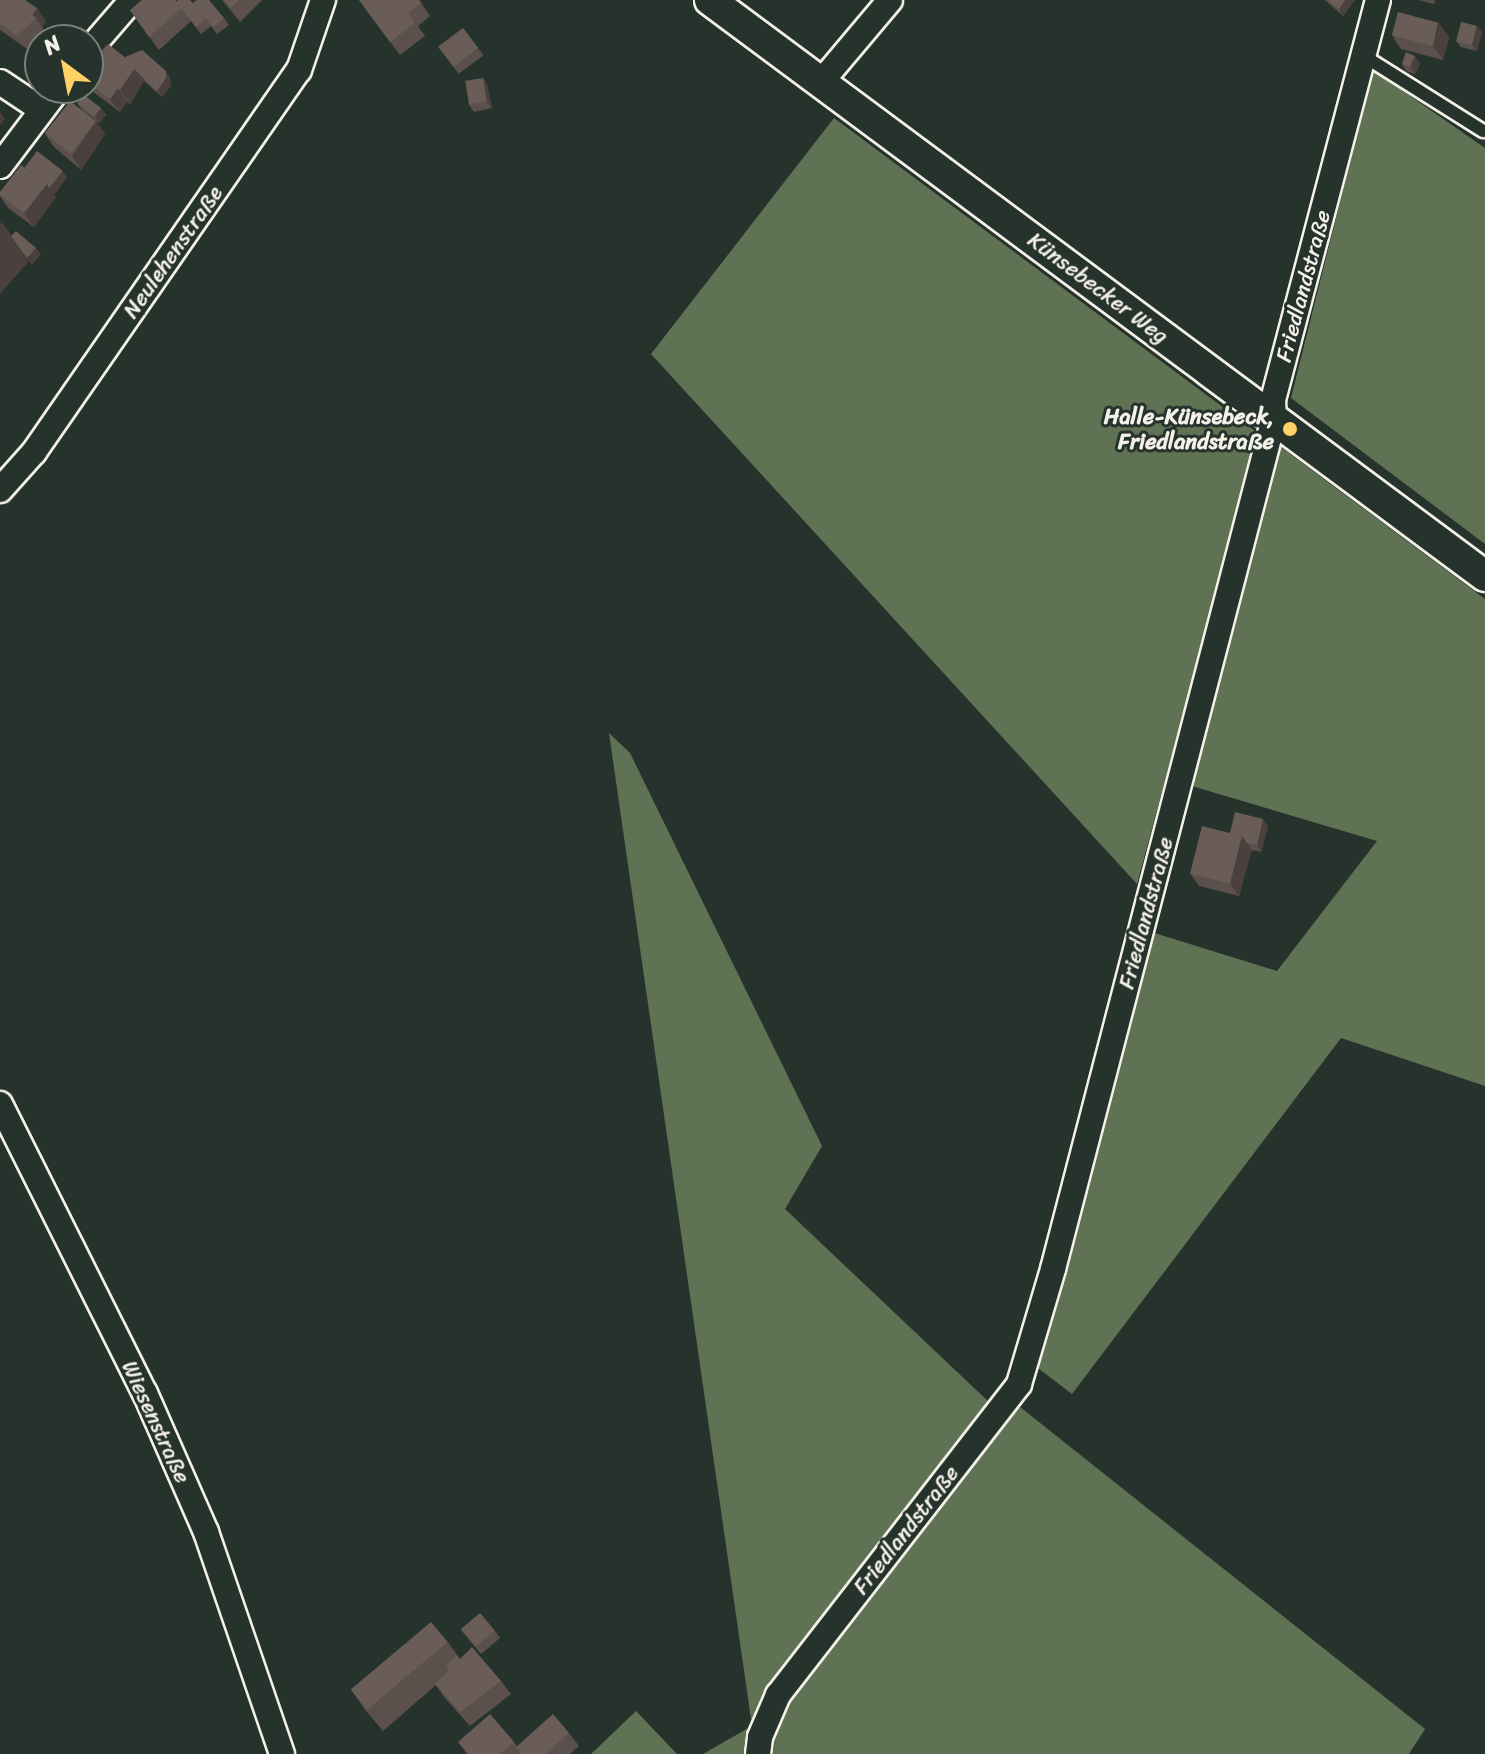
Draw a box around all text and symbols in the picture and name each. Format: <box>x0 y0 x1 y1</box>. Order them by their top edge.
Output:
north arrow <box>24 24 104 104</box>
text: N <box>35 24 69 65</box>
street label: Neulehenstraße <box>118 181 228 323</box>
street label: Friedlandstraße <box>1270 207 1336 365</box>
street label: Künsebecker Weg <box>1023 227 1173 349</box>
place label: Halle-Künsebeck, Friedlandstraße <box>1104 403 1274 454</box>
marker: Halle-Künsebeck, Friedlandstraße <box>1281 420 1299 438</box>
street label: Friedlandstraße <box>1113 834 1179 992</box>
street label: Wiesenstraße <box>116 1357 196 1487</box>
street label: Friedlandstraße <box>848 1460 964 1600</box>

